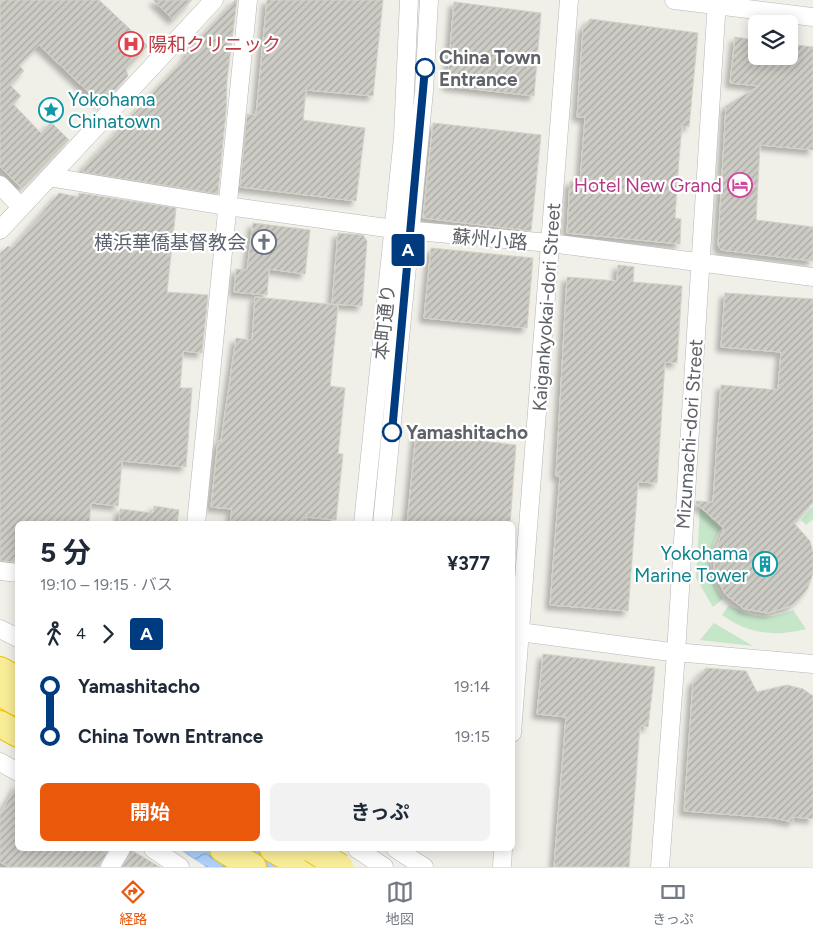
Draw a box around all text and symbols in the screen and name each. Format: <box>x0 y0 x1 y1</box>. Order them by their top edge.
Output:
map controls <box>748 15 798 65</box>
button: layers <box>748 15 798 65</box>
hospital icon: 陽和クリニック <box>118 31 144 57</box>
place label: 陽和クリニック <box>148 33 281 56</box>
place label: China Town Entrance <box>439 46 541 91</box>
marker: China Town Entrance <box>415 58 435 78</box>
place label: Yokohama Chinatown <box>68 88 160 133</box>
place icon: Yokohama Chinatown <box>38 97 64 123</box>
hotel icon: Hotel New Grand <box>727 172 753 198</box>
place label: Hotel New Grand <box>574 174 722 197</box>
street label: Kaigankyokai-dori Street <box>528 202 565 412</box>
street label: 蘇州小路 <box>451 225 529 254</box>
church icon: 横浜華僑基督教会 <box>251 229 277 255</box>
place label: 横浜華僑基督教会 <box>94 231 246 254</box>
line badge: A <box>392 234 424 266</box>
text: A <box>402 239 414 261</box>
street label: 本町通り <box>369 283 400 361</box>
street label: Mizumachi-dori Street <box>671 338 708 530</box>
place label: Yamashitacho <box>406 421 528 444</box>
marker: Yamashitacho <box>382 422 402 442</box>
text: 5 分 <box>40 535 91 569</box>
place label: Yokohama Marine Tower <box>634 542 749 587</box>
building icon: Yokohama Marine Tower <box>752 551 778 577</box>
text: ¥377 <box>447 552 490 575</box>
text: 19:10 – 19:15 · バス <box>40 575 173 594</box>
icon: walk <box>40 620 68 648</box>
icon: forward <box>94 620 122 648</box>
text: A <box>140 623 153 645</box>
text: 4 <box>76 624 86 643</box>
text: Yamashitacho <box>78 675 200 698</box>
text: 19:14 <box>454 677 490 696</box>
text: China Town Entrance <box>78 725 263 748</box>
text: 19:15 <box>454 727 490 746</box>
button: 開始 <box>40 783 260 841</box>
button: きっぷ <box>270 783 490 841</box>
tab: 経路 <box>119 878 147 928</box>
tab: 地図 <box>386 878 414 928</box>
tab: きっぷ <box>652 878 694 928</box>

